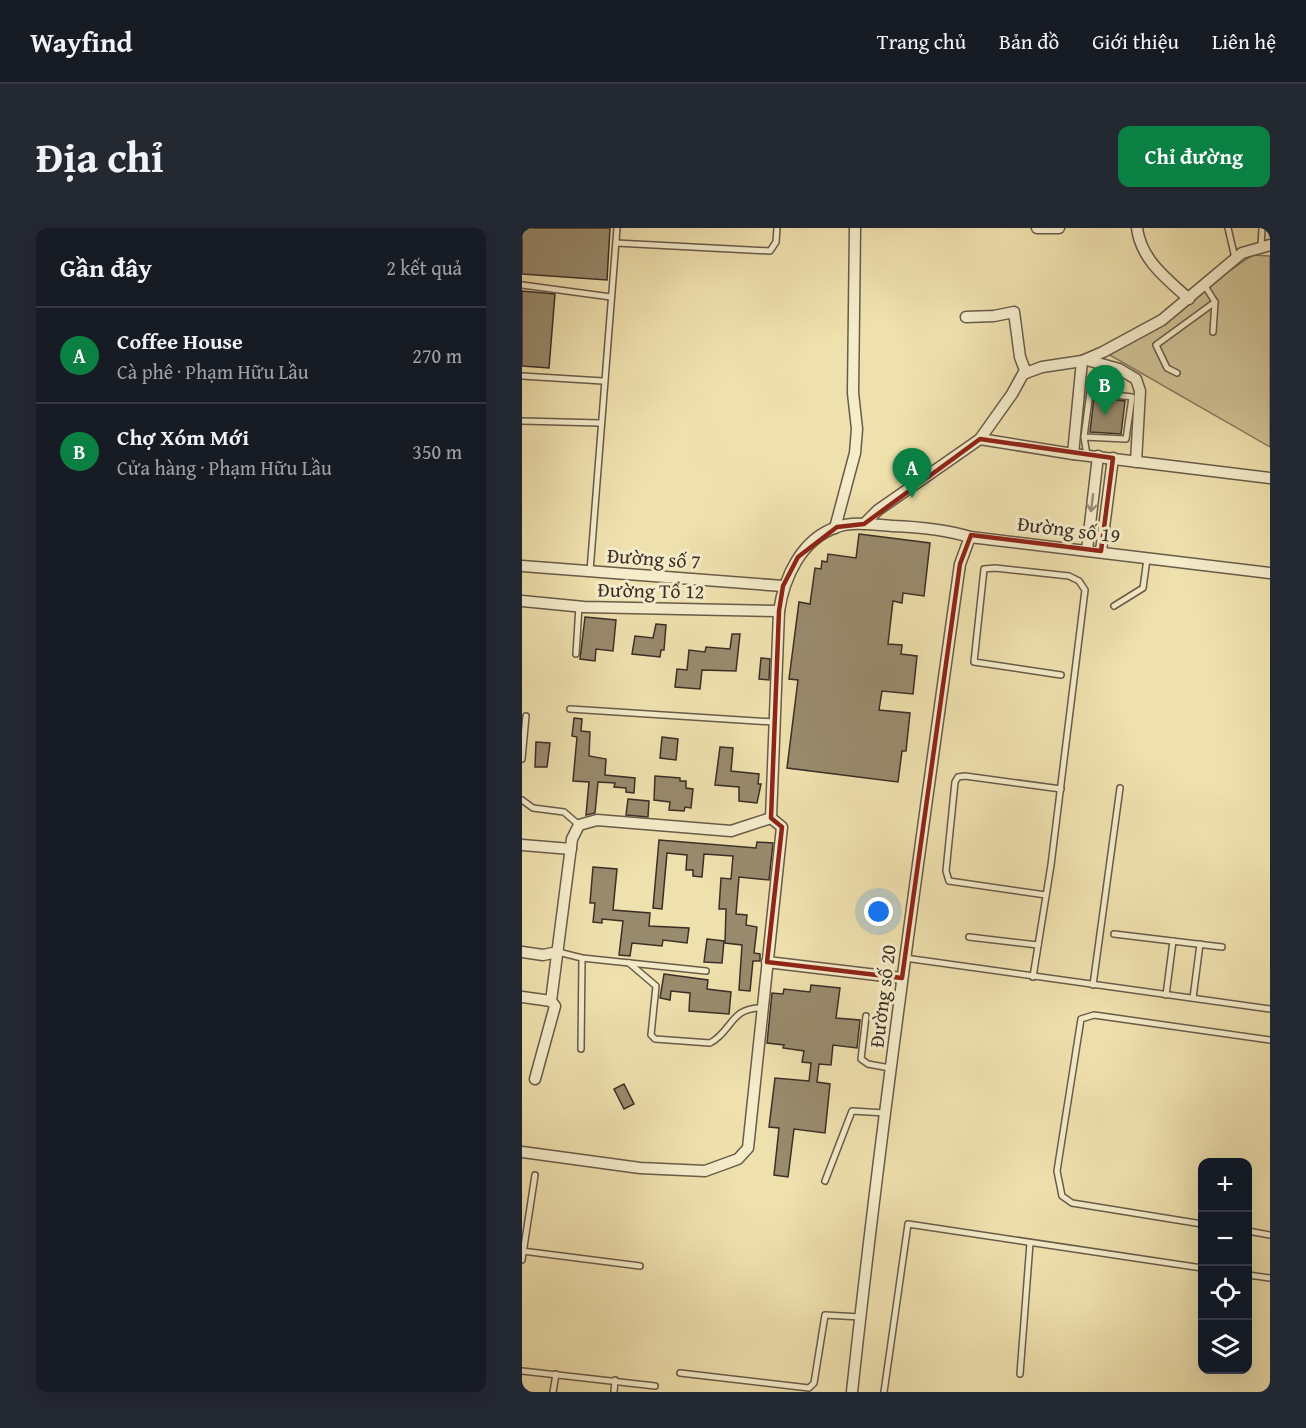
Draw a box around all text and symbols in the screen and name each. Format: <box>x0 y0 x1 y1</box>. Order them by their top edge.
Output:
text: Wayfind <box>30 21 132 62</box>
text: Trang chủ <box>877 26 966 57</box>
text: Bản đồ <box>999 26 1059 57</box>
text: Giới thiệu <box>1092 26 1179 57</box>
text: Liên hệ <box>1212 26 1276 57</box>
text: Địa chỉ <box>36 126 164 187</box>
button: Chỉ đường <box>1118 126 1270 187</box>
text: Gần đây <box>60 248 152 287</box>
text: 2 kết quả <box>386 253 462 282</box>
text: Coffee House <box>117 325 243 357</box>
text: A <box>73 341 86 370</box>
text: 270 m <box>412 341 462 370</box>
text: Cà phê · Phạm Hữu Lầu <box>117 357 309 386</box>
pin: B <box>1086 366 1124 415</box>
text: Chợ Xóm Mới <box>117 421 249 453</box>
text: B <box>73 437 86 466</box>
text: 350 m <box>412 437 462 466</box>
pin: A <box>892 448 932 498</box>
text: Cửa hàng · Phạm Hữu Lầu <box>117 453 332 482</box>
one-way arrow <box>1086 492 1097 512</box>
street label: Đường số 19 <box>1016 508 1122 550</box>
street label: Đường số 7 <box>606 540 702 576</box>
street label: Đường Tổ 12 <box>597 575 705 605</box>
your location <box>864 897 893 926</box>
street label: Đường số 20 <box>861 943 903 1049</box>
map controls <box>1198 1158 1252 1374</box>
button: + <box>1198 1158 1252 1212</box>
button: − <box>1198 1212 1252 1266</box>
button: locate <box>1198 1266 1252 1320</box>
button: layers <box>1198 1320 1252 1374</box>

